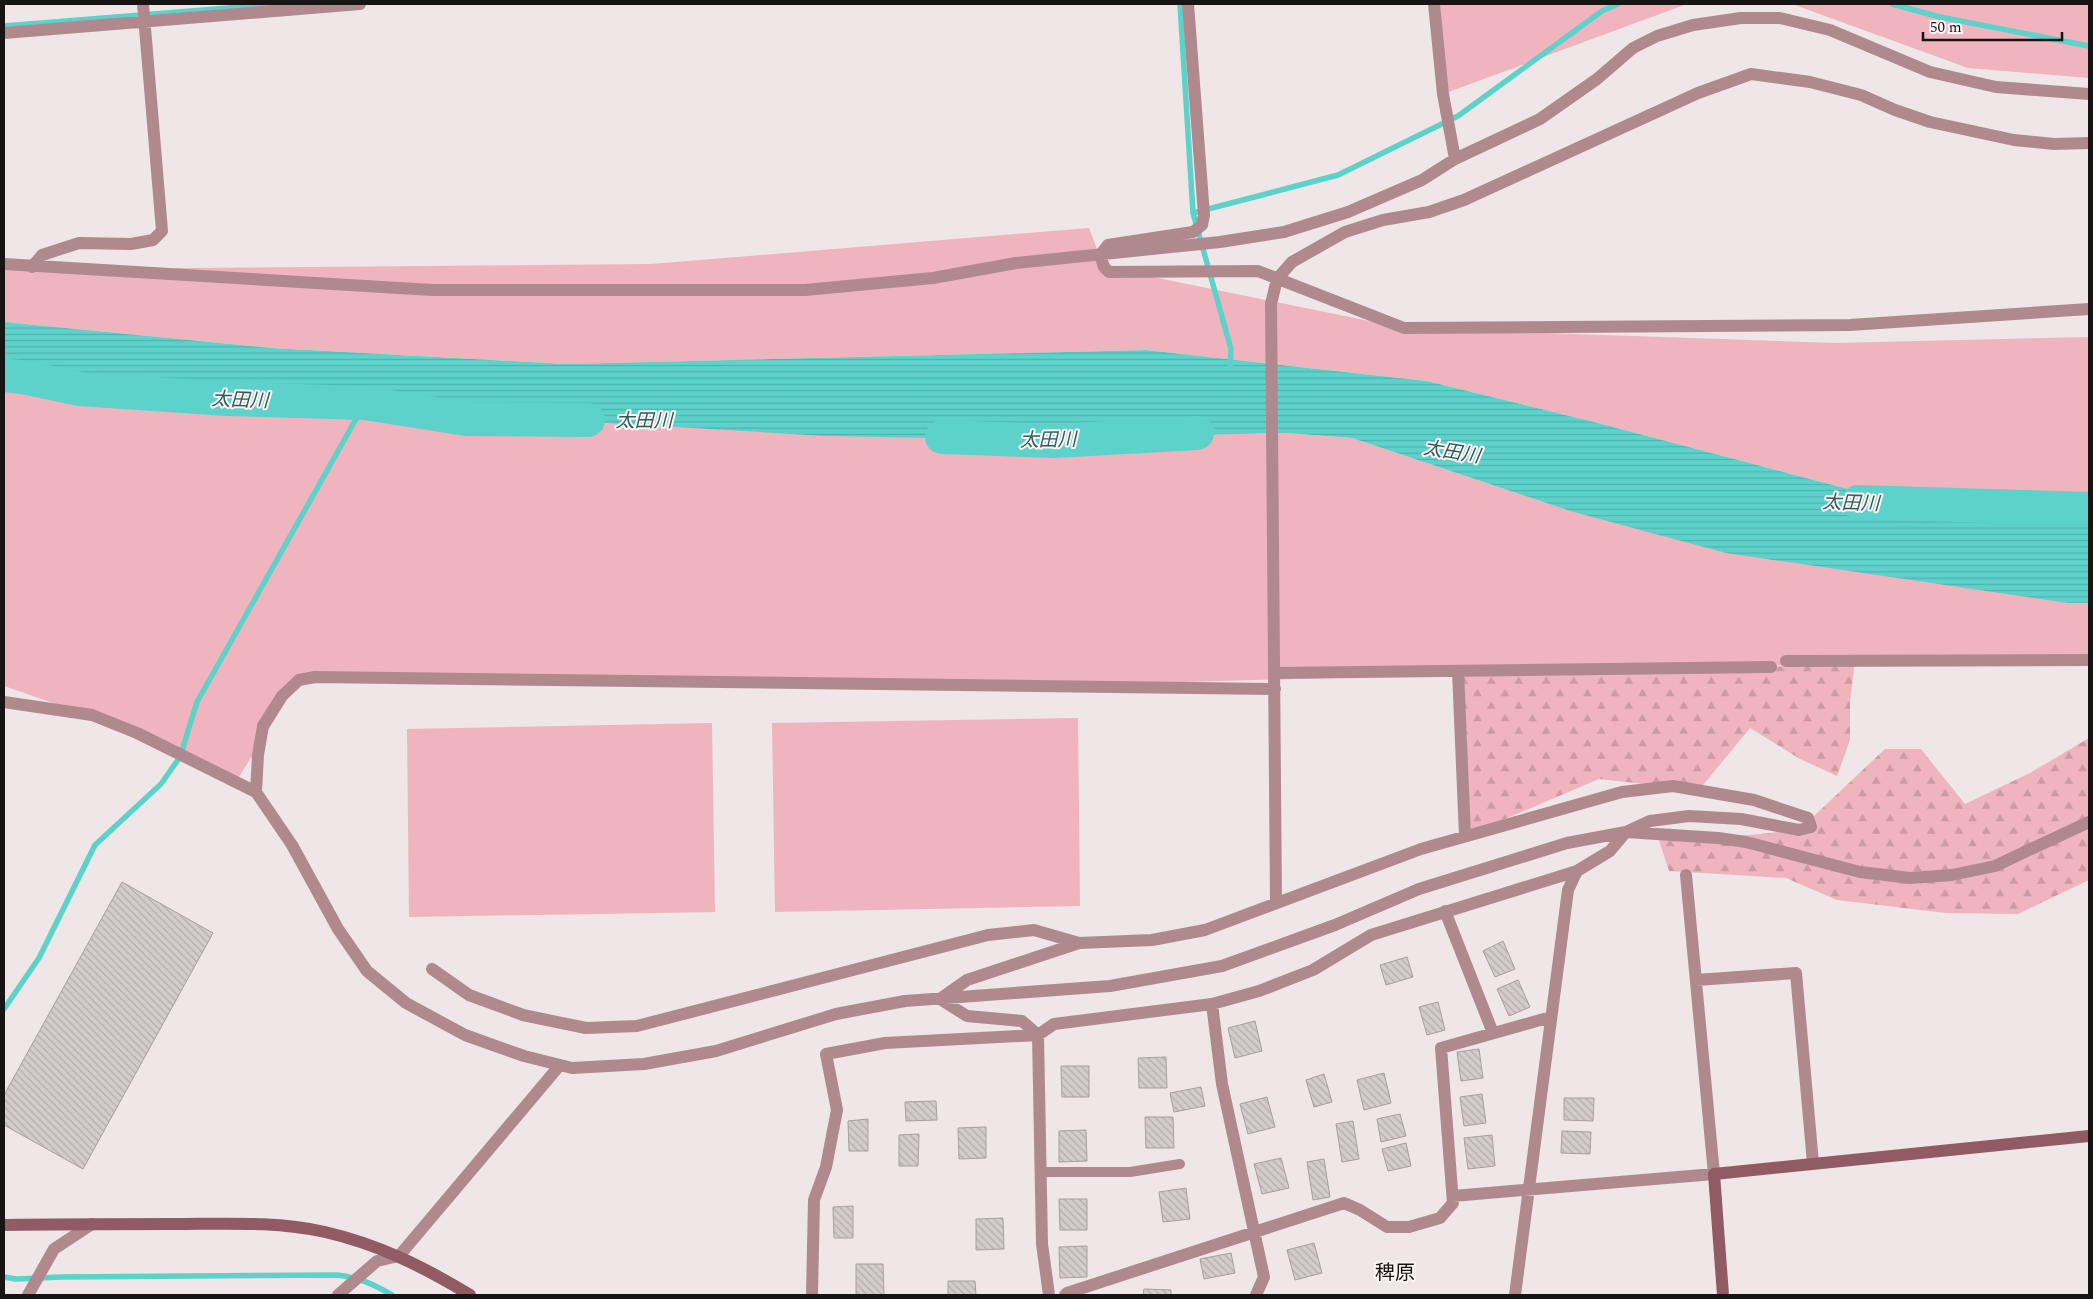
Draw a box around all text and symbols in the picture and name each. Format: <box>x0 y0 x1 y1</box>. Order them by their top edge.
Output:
scale bar <box>1923 10 2062 42</box>
text: 50 m <box>1930 16 1962 39</box>
water label: 太田川 <box>211 385 271 416</box>
water label: 太田川 <box>615 407 674 436</box>
water label: 太田川 <box>1019 425 1079 455</box>
water label: 太田川 <box>1421 434 1484 472</box>
water label: 太田川 <box>1822 488 1882 519</box>
district label: 稗原 <box>1375 1258 1415 1288</box>

